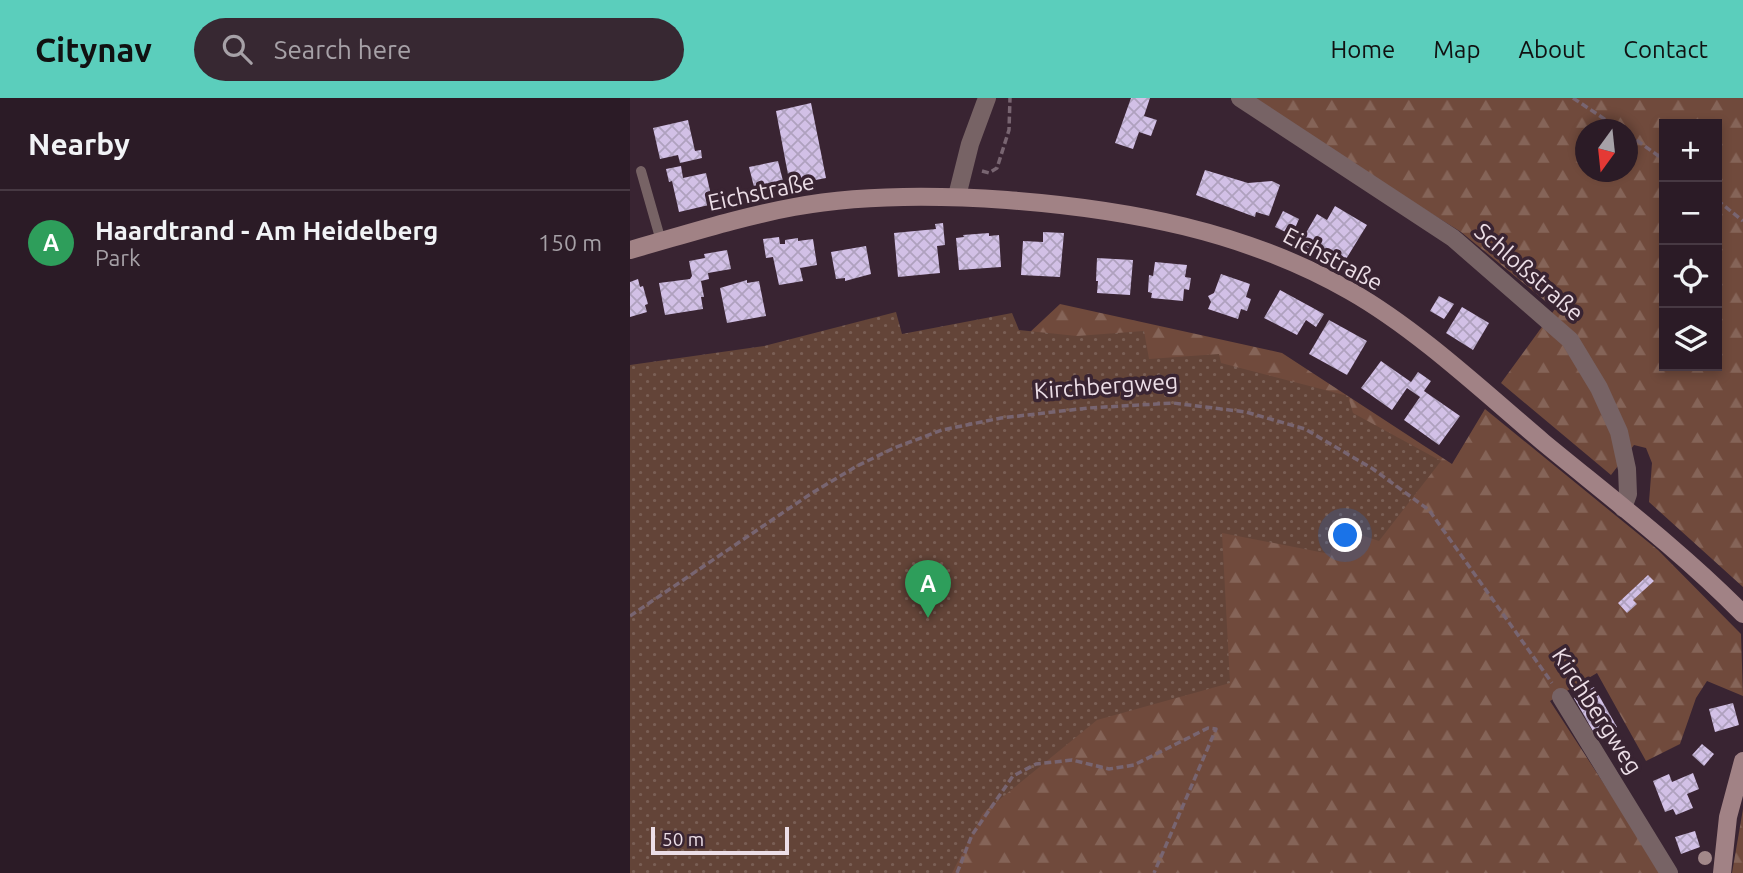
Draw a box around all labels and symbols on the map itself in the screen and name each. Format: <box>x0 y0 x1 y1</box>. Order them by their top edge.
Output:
north arrow <box>1575 119 1638 182</box>
street label: Eichstraße <box>705 168 817 215</box>
street label: Schloßstraße <box>1470 218 1589 325</box>
street label: Eichstraße <box>1279 222 1387 295</box>
street label: Kirchbergweg <box>1033 368 1179 403</box>
your location <box>1328 518 1362 552</box>
pin: A <box>905 560 951 618</box>
street label: Kirchbergweg <box>1548 643 1647 778</box>
scale bar <box>651 824 789 856</box>

